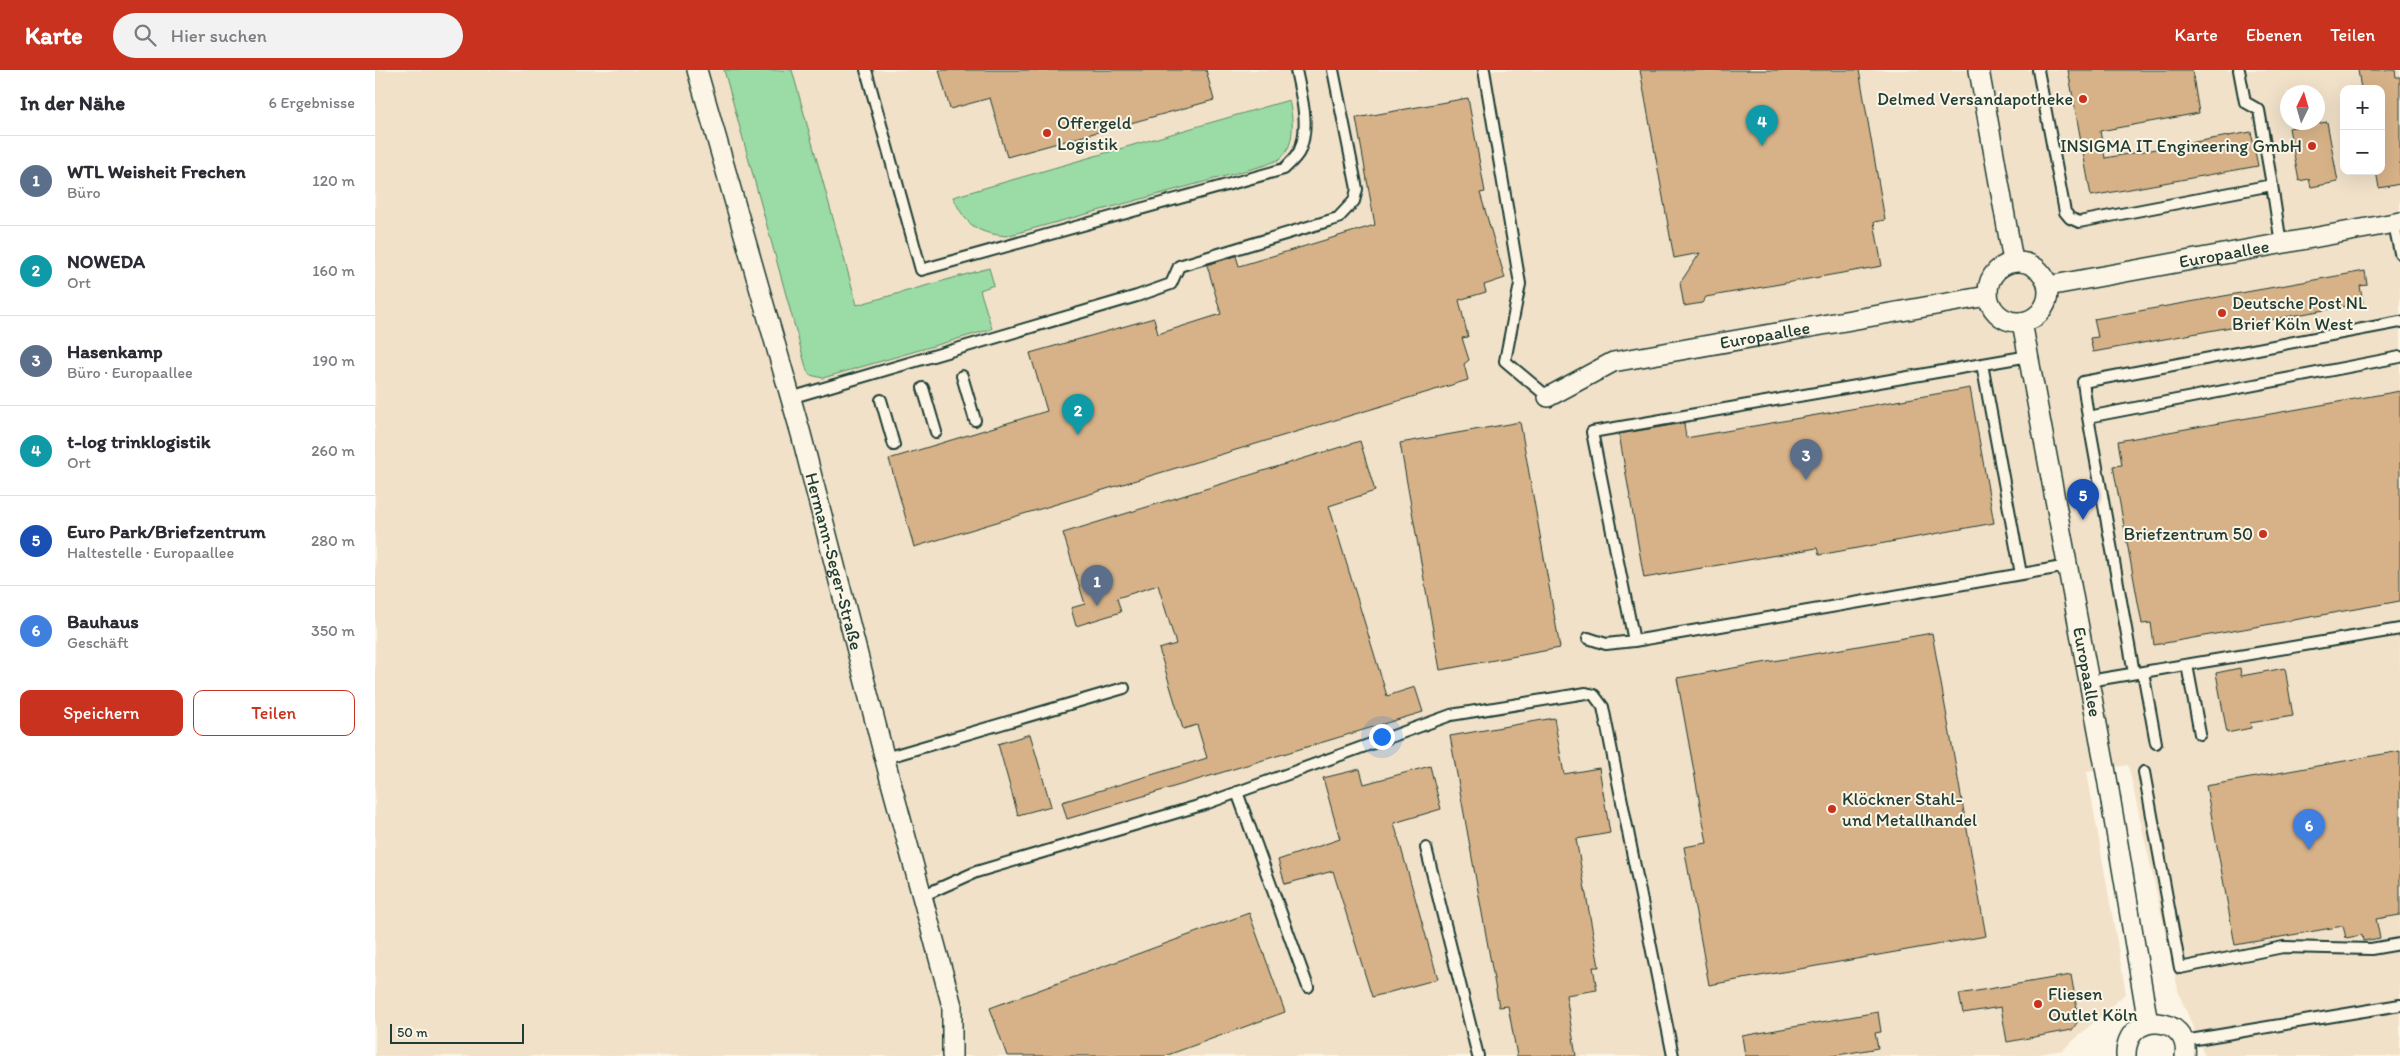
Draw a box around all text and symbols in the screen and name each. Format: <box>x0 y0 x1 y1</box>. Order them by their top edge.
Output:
search box <box>113 13 463 58</box>
text: Karte <box>25 21 83 50</box>
icon: search <box>131 21 159 49</box>
text: Hier suchen <box>171 24 267 47</box>
text: Karte <box>2175 24 2218 46</box>
text: Ebenen <box>2246 24 2302 46</box>
text: Teilen <box>2330 24 2375 46</box>
north arrow <box>2280 85 2325 130</box>
map controls <box>2340 85 2385 175</box>
button: + <box>2340 85 2385 130</box>
place label: Delmed Versandapotheke <box>1877 88 2073 110</box>
text: In der Nähe <box>20 90 125 115</box>
text: 6 Ergebnisse <box>269 93 355 112</box>
marker: Delmed Versandapotheke <box>2077 93 2089 105</box>
pin: 4 <box>1746 105 1778 146</box>
place label: Offergeld Logistik <box>1057 112 1132 155</box>
marker: Offergeld Logistik <box>1041 127 1053 139</box>
button: − <box>2340 130 2385 175</box>
place label: INSIGMA IT Engineering GmbH <box>2060 135 2302 157</box>
marker: INSIGMA IT Engineering GmbH <box>2306 140 2318 152</box>
text: WTL Weisheit Frechen <box>67 160 246 183</box>
text: 1 <box>32 171 40 190</box>
text: 120 m <box>312 171 355 190</box>
text: Büro <box>67 183 101 202</box>
street label: Europaallee <box>2177 235 2271 273</box>
text: NOWEDA <box>67 250 145 273</box>
text: 2 <box>32 261 40 280</box>
text: 160 m <box>312 261 355 280</box>
text: Ort <box>67 273 91 292</box>
place label: Deutsche Post NL Brief Köln West <box>2232 292 2367 335</box>
marker: Deutsche Post NL Brief Köln West <box>2216 307 2228 319</box>
street label: Europaallee <box>1718 316 1812 354</box>
text: Hasenkamp <box>67 340 163 363</box>
text: 3 <box>32 351 40 370</box>
text: 190 m <box>312 351 355 370</box>
text: Büro · Europaallee <box>67 363 193 382</box>
pin: 2 <box>1062 394 1094 435</box>
text: t-log trinklogistik <box>67 430 211 453</box>
pin: 3 <box>1790 439 1822 480</box>
text: 4 <box>31 441 41 460</box>
text: 260 m <box>311 441 355 460</box>
text: Ort <box>67 453 91 472</box>
street label: Hermann-Seger-Straße <box>800 470 867 652</box>
pin: 5 <box>2067 479 2099 520</box>
text: Euro Park/Briefzentrum <box>67 520 266 543</box>
place label: Briefzentrum 50 <box>2124 523 2253 545</box>
marker: Briefzentrum 50 <box>2257 528 2269 540</box>
text: 5 <box>32 531 40 550</box>
text: 280 m <box>311 531 355 550</box>
text: Haltestelle · Europaallee <box>67 543 234 562</box>
pin: 1 <box>1081 565 1113 606</box>
text: Bauhaus <box>67 610 139 633</box>
text: 6 <box>32 621 40 640</box>
text: 350 m <box>311 621 355 640</box>
street label: Europaallee <box>2068 625 2106 719</box>
text: Geschäft <box>67 633 129 652</box>
button: Speichern <box>20 690 183 736</box>
button: Teilen <box>193 690 355 736</box>
your location <box>1369 724 1395 750</box>
place label: Klöckner Stahl- und Metallhandel <box>1842 788 1977 831</box>
marker: Klöckner Stahl- und Metallhandel <box>1826 803 1838 815</box>
pin: 6 <box>2293 809 2325 850</box>
place label: Fliesen Outlet Köln <box>2048 983 2138 1026</box>
marker: Fliesen Outlet Köln <box>2032 998 2044 1010</box>
scale bar <box>390 1021 524 1044</box>
text: 50 m <box>397 1024 428 1041</box>

